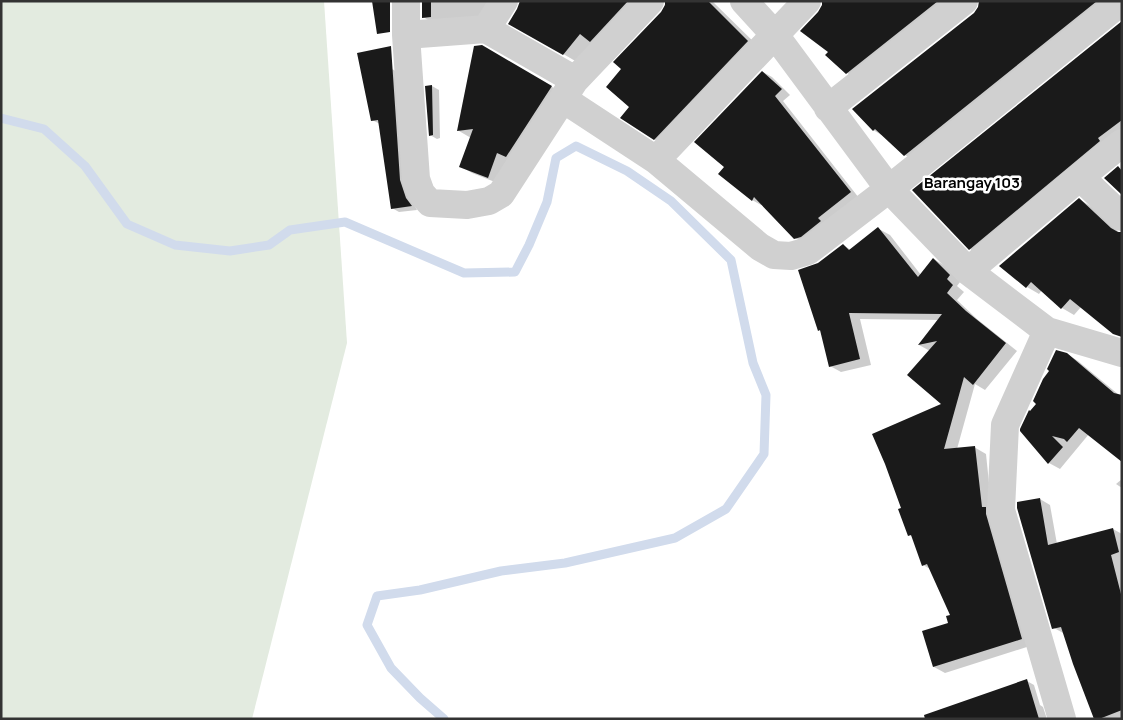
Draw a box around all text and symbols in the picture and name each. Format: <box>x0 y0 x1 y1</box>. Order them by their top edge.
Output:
district label: Barangay 103 <box>924 172 1020 193</box>

